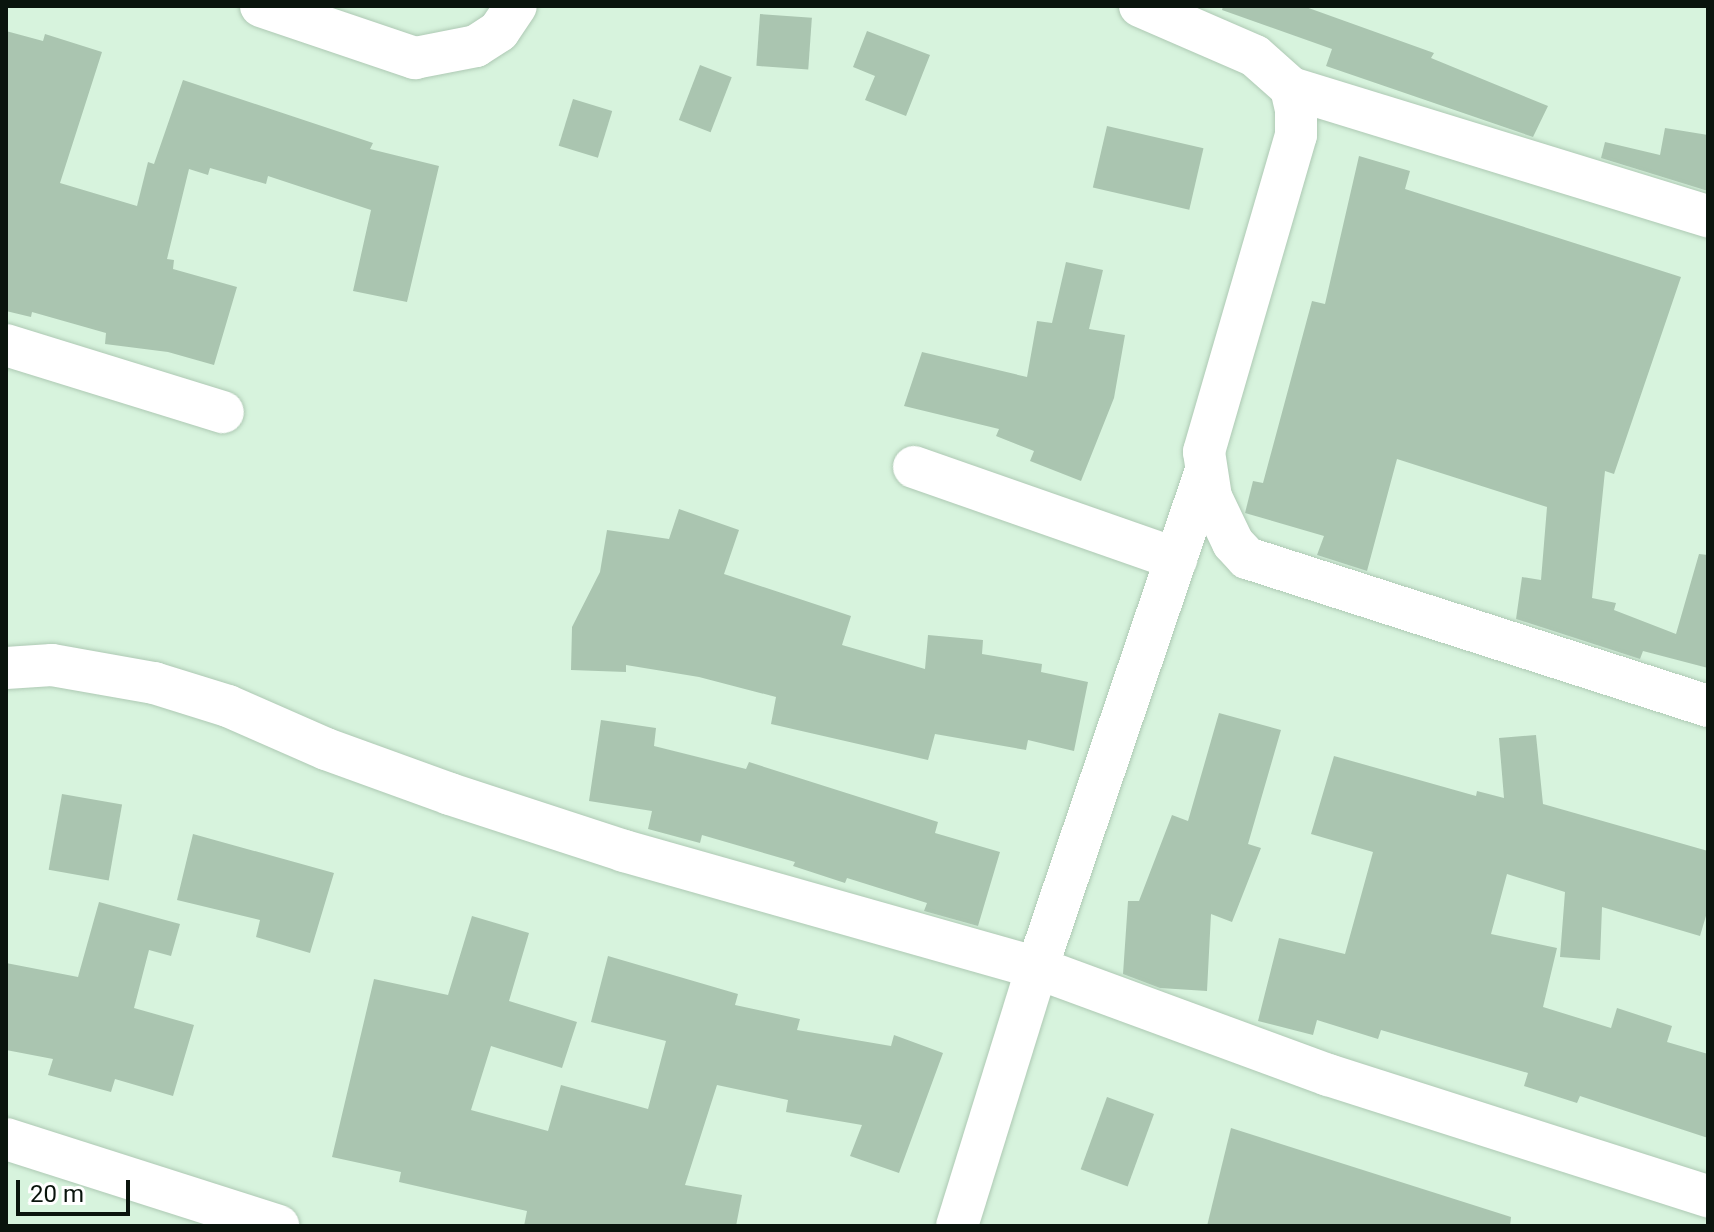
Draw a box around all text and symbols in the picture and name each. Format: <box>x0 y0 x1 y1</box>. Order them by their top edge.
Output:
scale bar <box>20 1164 134 1214</box>
text: 20 m <box>30 1180 84 1208</box>

